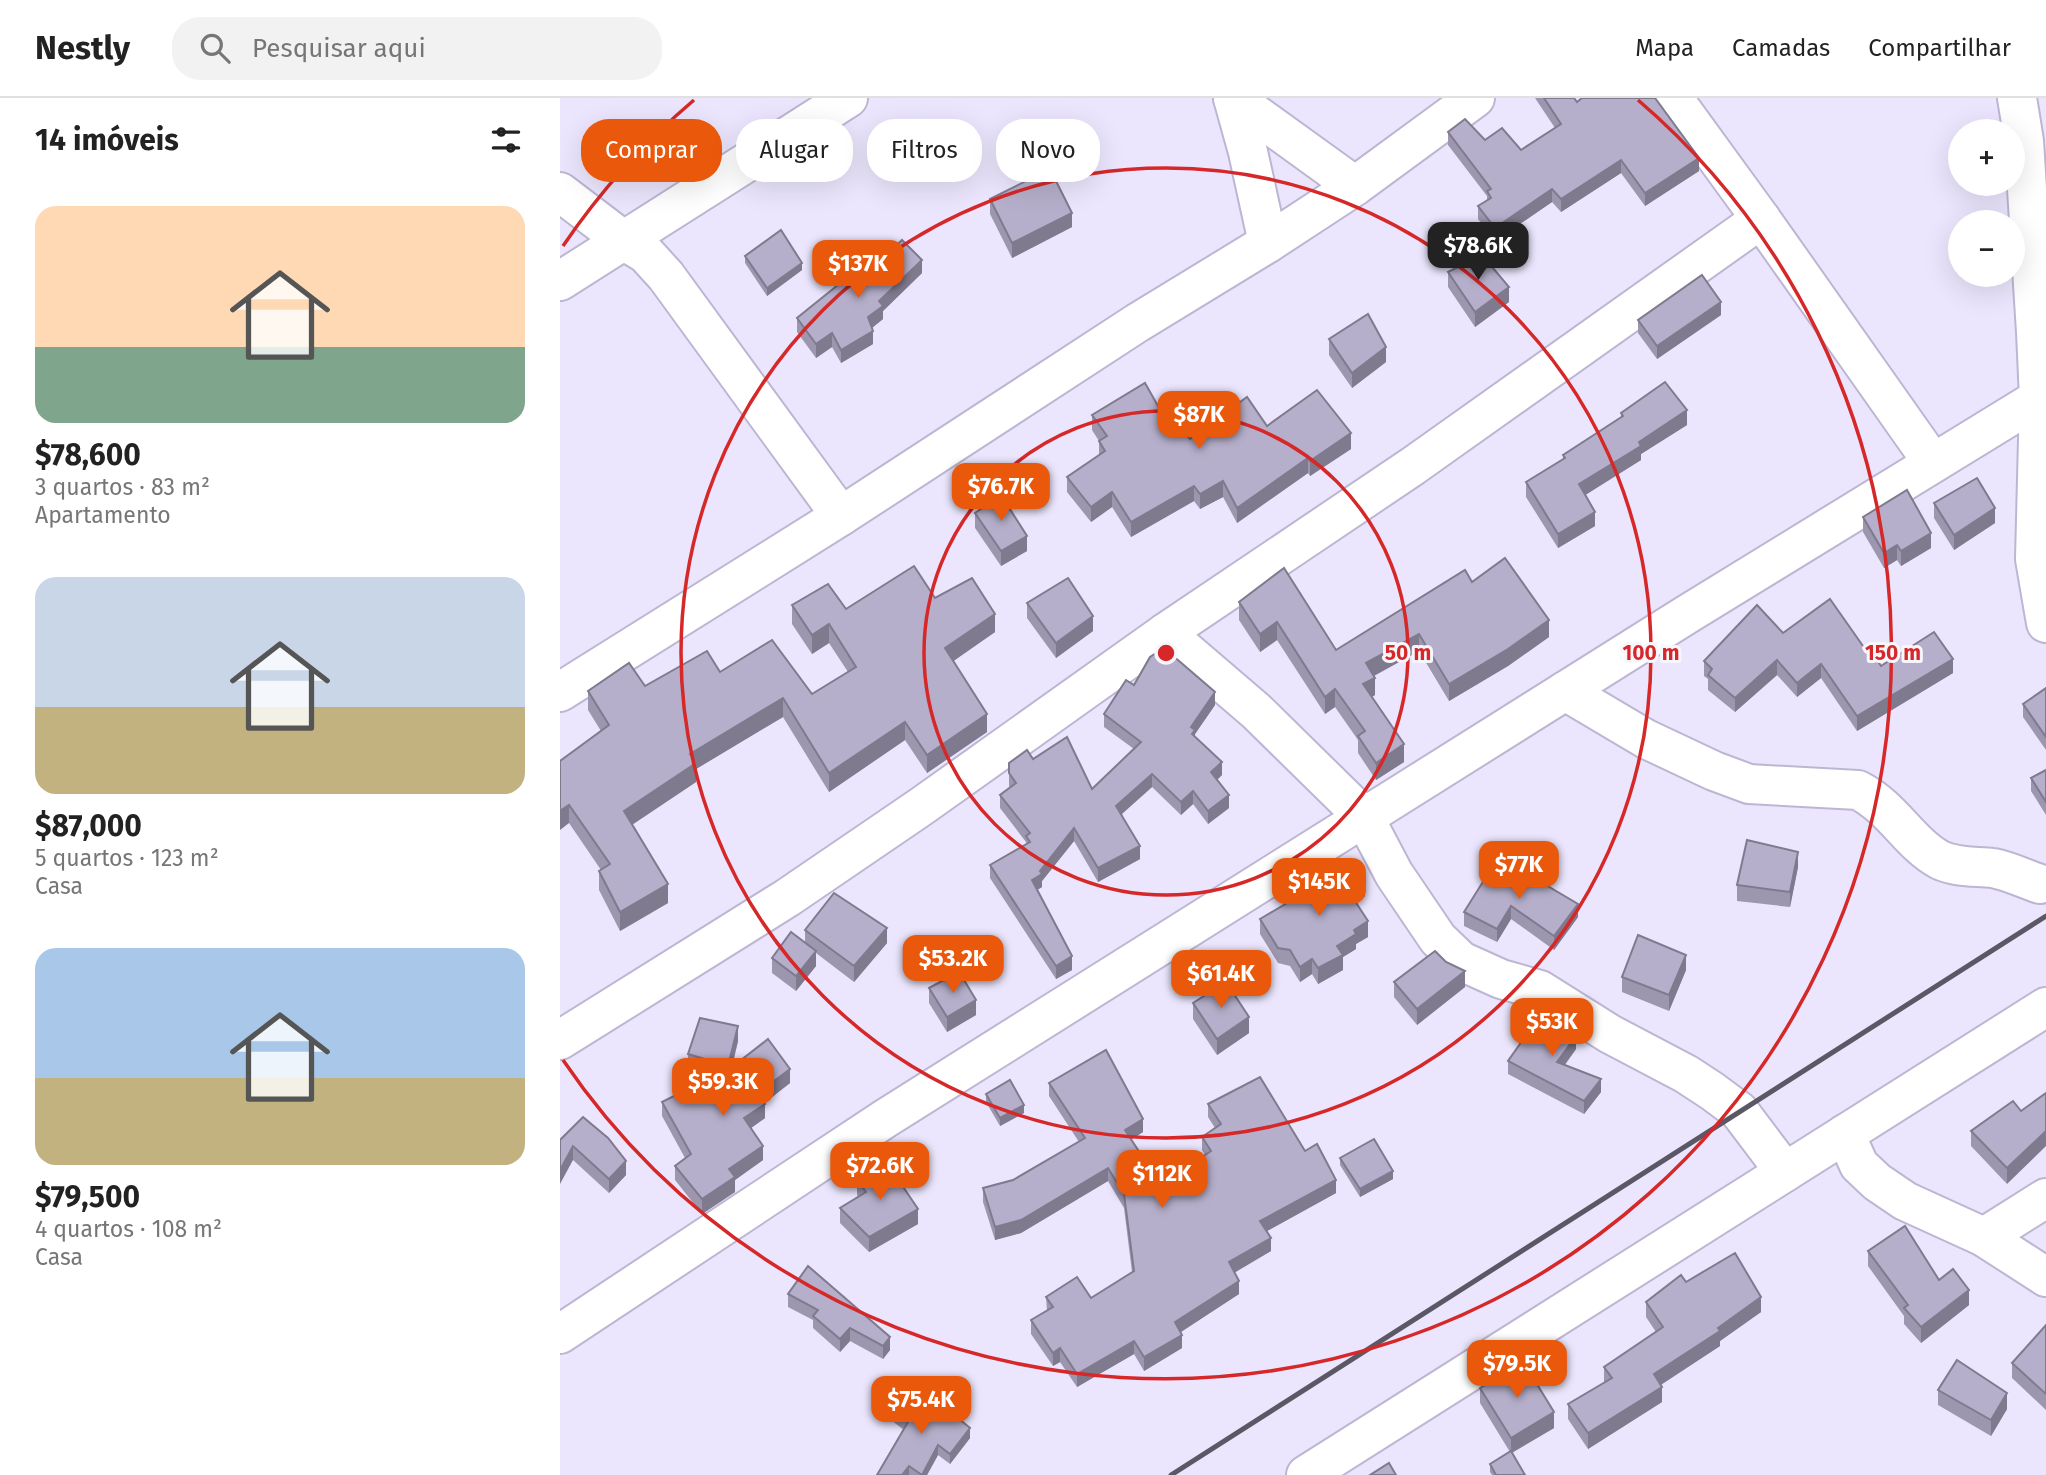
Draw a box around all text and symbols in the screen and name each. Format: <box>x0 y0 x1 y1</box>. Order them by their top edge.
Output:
search box <box>172 17 662 80</box>
text: Nestly <box>35 28 130 68</box>
icon: search <box>196 29 234 67</box>
text: Pesquisar aqui <box>252 33 426 64</box>
text: Mapa <box>1635 34 1694 62</box>
text: Camadas <box>1732 34 1830 62</box>
text: Compartilhar <box>1868 34 2011 62</box>
chip: Comprar <box>581 119 722 182</box>
chip: Alugar <box>736 119 853 182</box>
chip: Filtros <box>867 119 982 182</box>
chip: Novo <box>996 119 1100 182</box>
map controls <box>1948 119 2025 287</box>
button: + <box>1948 119 2025 196</box>
icon: filters <box>487 121 525 159</box>
text: 14 imóveis <box>35 122 179 158</box>
button: − <box>1948 210 2025 287</box>
pin: $78.6K <box>1421 222 1535 282</box>
text: $78.6K <box>1444 231 1512 259</box>
pin: $137K <box>809 240 907 300</box>
text: $137K <box>828 249 888 277</box>
icon: home <box>217 252 343 378</box>
pin: $87K <box>1158 392 1240 451</box>
text: $87K <box>1174 400 1224 428</box>
text: $78,600 <box>35 437 141 473</box>
pin: $76.7K <box>944 464 1058 523</box>
text: $76.7K <box>968 472 1034 500</box>
text: 3 quartos · 83 m² <box>35 473 210 501</box>
text: Apartamento <box>35 501 171 529</box>
icon: home <box>217 623 343 749</box>
text: 50 m <box>1385 640 1431 666</box>
text: 100 m <box>1622 640 1680 666</box>
text: 150 m <box>1865 640 1921 666</box>
centre of rings <box>1154 641 1178 665</box>
text: $87,000 <box>35 808 142 844</box>
pin: $77K <box>1478 842 1560 901</box>
text: 5 quartos · 123 m² <box>35 844 219 872</box>
text: $77K <box>1495 850 1543 878</box>
pin: $145K <box>1270 858 1368 918</box>
text: $145K <box>1288 867 1350 895</box>
text: Casa <box>35 872 83 900</box>
pin: $53.2K <box>896 936 1010 995</box>
text: $53.2K <box>919 944 987 972</box>
pin: $61.4K <box>1164 950 1278 1010</box>
text: $61.4K <box>1187 959 1255 987</box>
icon: home <box>217 994 343 1120</box>
pin: $53K <box>1511 998 1593 1058</box>
text: $53K <box>1526 1007 1578 1035</box>
pin: $59.3K <box>666 1058 780 1118</box>
text: $59.3K <box>688 1067 758 1095</box>
pin: $72.6K <box>823 1142 937 1202</box>
pin: $112K <box>1113 1150 1211 1210</box>
text: $72.6K <box>846 1151 914 1179</box>
text: $112K <box>1132 1159 1192 1187</box>
text: $79,500 <box>35 1179 140 1215</box>
text: 4 quartos · 108 m² <box>35 1215 222 1243</box>
text: Casa <box>35 1243 83 1271</box>
pin: $79.5K <box>1460 1340 1574 1400</box>
text: $79.5K <box>1483 1349 1551 1377</box>
pin: $75.4K <box>864 1376 978 1436</box>
text: $75.4K <box>887 1385 955 1413</box>

